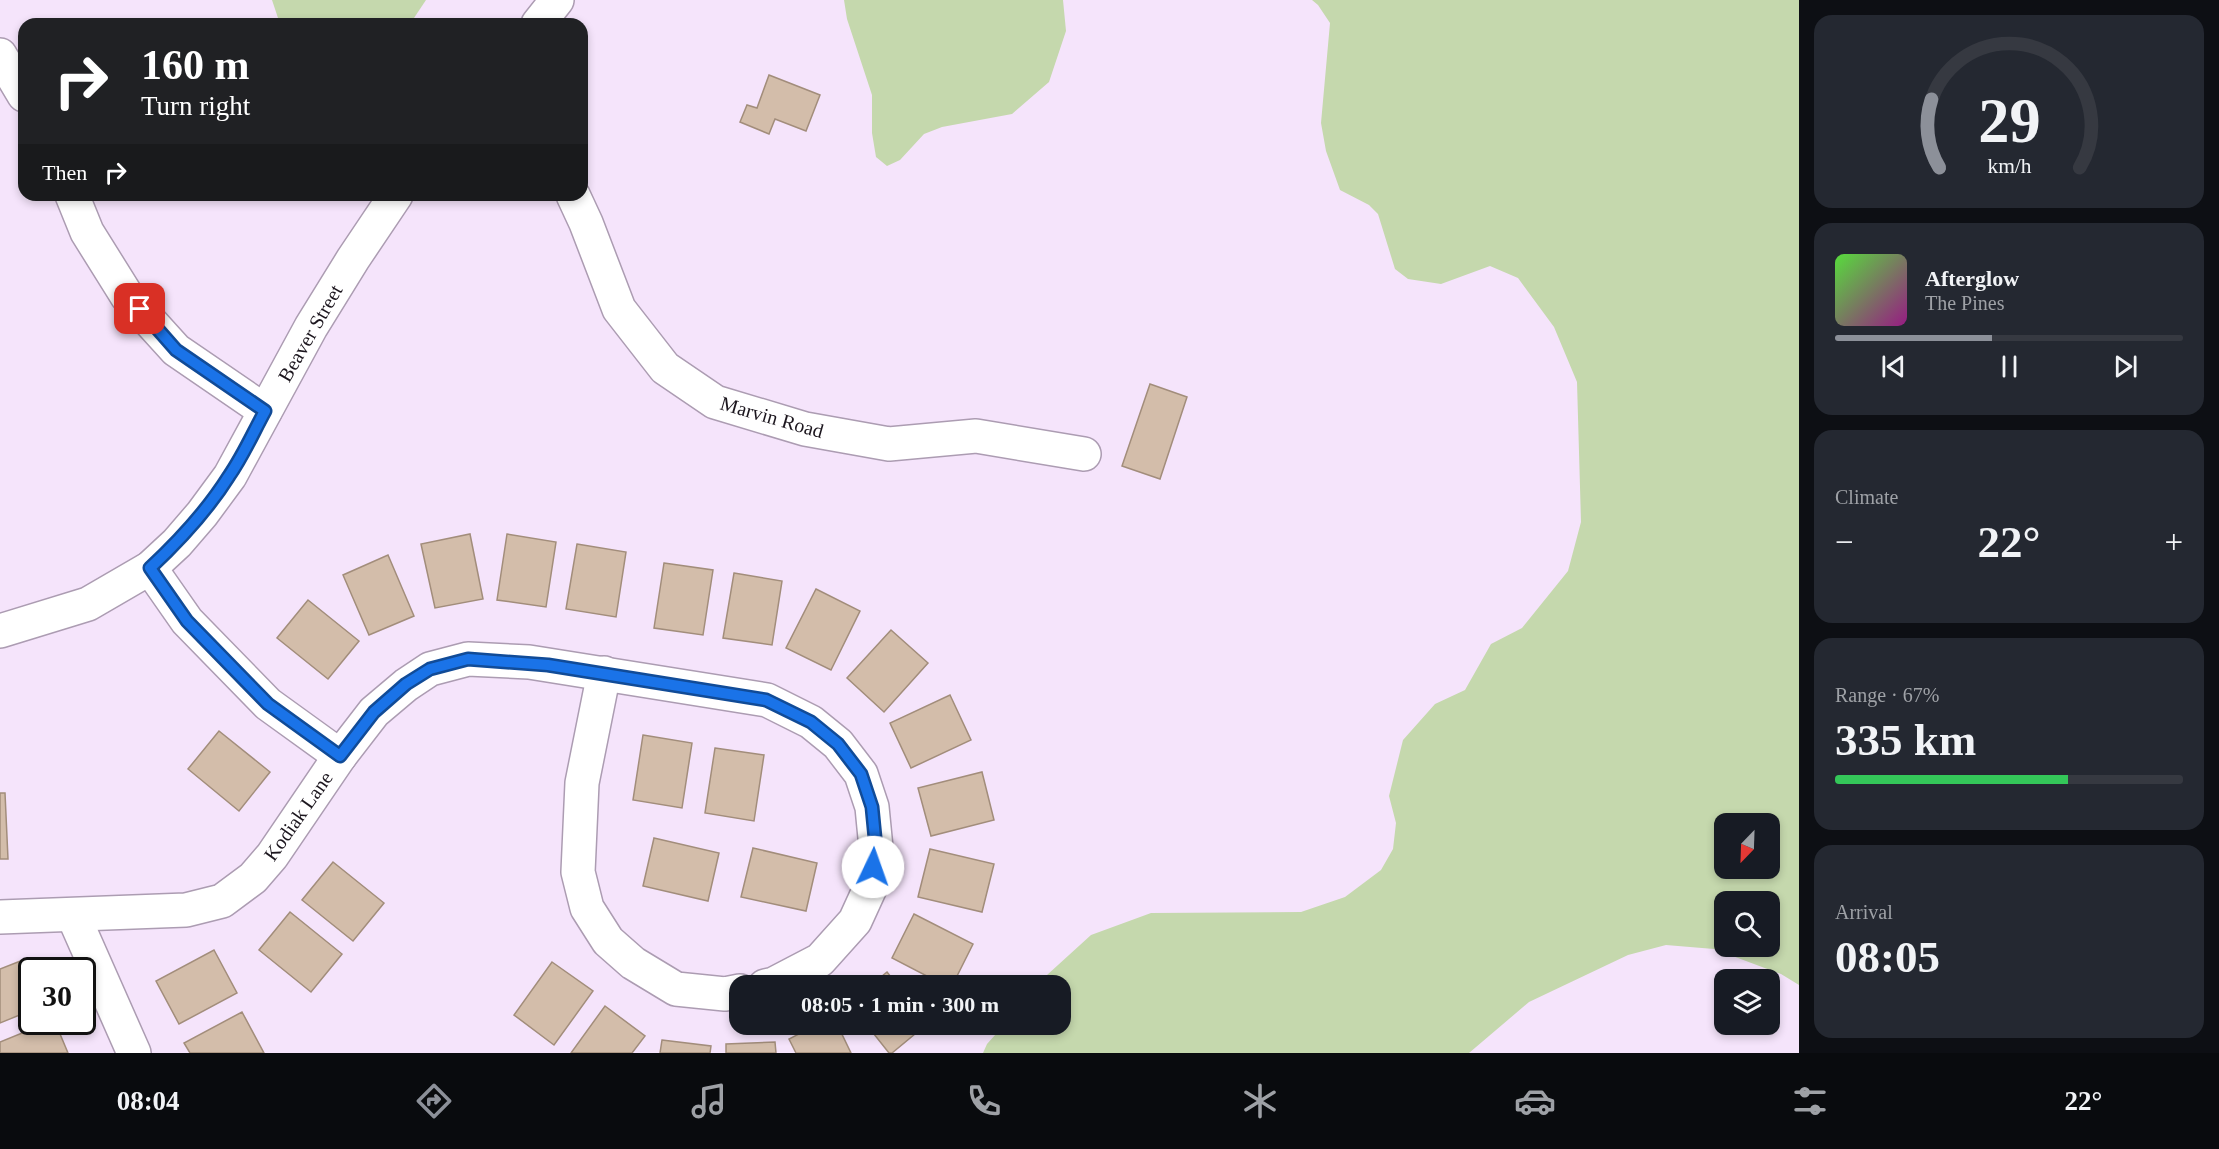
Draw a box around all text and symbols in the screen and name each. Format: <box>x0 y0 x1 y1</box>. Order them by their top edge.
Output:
icon: right <box>42 42 120 120</box>
text: 160 m <box>141 42 250 88</box>
text: 29 <box>1978 86 2040 155</box>
text: Turn right <box>141 91 250 121</box>
text: km/h <box>1987 155 2031 179</box>
icon: right <box>99 156 132 189</box>
text: Then <box>42 160 87 185</box>
text: Afterglow <box>1925 266 2019 291</box>
street label: Beaver Street <box>273 280 347 385</box>
pin <box>114 283 165 334</box>
icon: arrive <box>123 292 156 325</box>
text: The Pines <box>1925 292 2004 314</box>
icon: previous <box>1877 350 1910 383</box>
icon: pause <box>1993 350 2026 383</box>
icon: next <box>2109 350 2142 383</box>
street label: Marvin Road <box>718 392 826 442</box>
text: Climate <box>1835 486 1898 508</box>
text: 22° <box>1978 517 2041 567</box>
text: − <box>1835 524 1854 560</box>
text: + <box>2164 524 2183 560</box>
text: Range · 67% <box>1835 684 1939 706</box>
text: 335 km <box>1835 715 1976 765</box>
street label: Kodiak Lane <box>259 767 337 865</box>
north arrow <box>1714 813 1780 879</box>
map controls <box>1714 813 1780 1035</box>
position arrow <box>841 835 905 899</box>
button: search <box>1714 891 1780 957</box>
text: Arrival <box>1835 901 1893 923</box>
text: 08:05 <box>1835 932 1940 982</box>
speed limit sign: 30 <box>18 957 96 1035</box>
button: layers <box>1714 969 1780 1035</box>
text: 08:05 · 1 min · 300 m <box>801 992 999 1017</box>
icon: directions <box>413 1080 455 1122</box>
icon: music <box>688 1080 730 1122</box>
icon: phone <box>963 1080 1005 1122</box>
icon: climate <box>1239 1080 1281 1122</box>
icon: car <box>1514 1080 1556 1122</box>
icon: filters <box>1789 1080 1831 1122</box>
text: 08:04 <box>117 1086 180 1116</box>
text: 22° <box>2064 1086 2102 1116</box>

